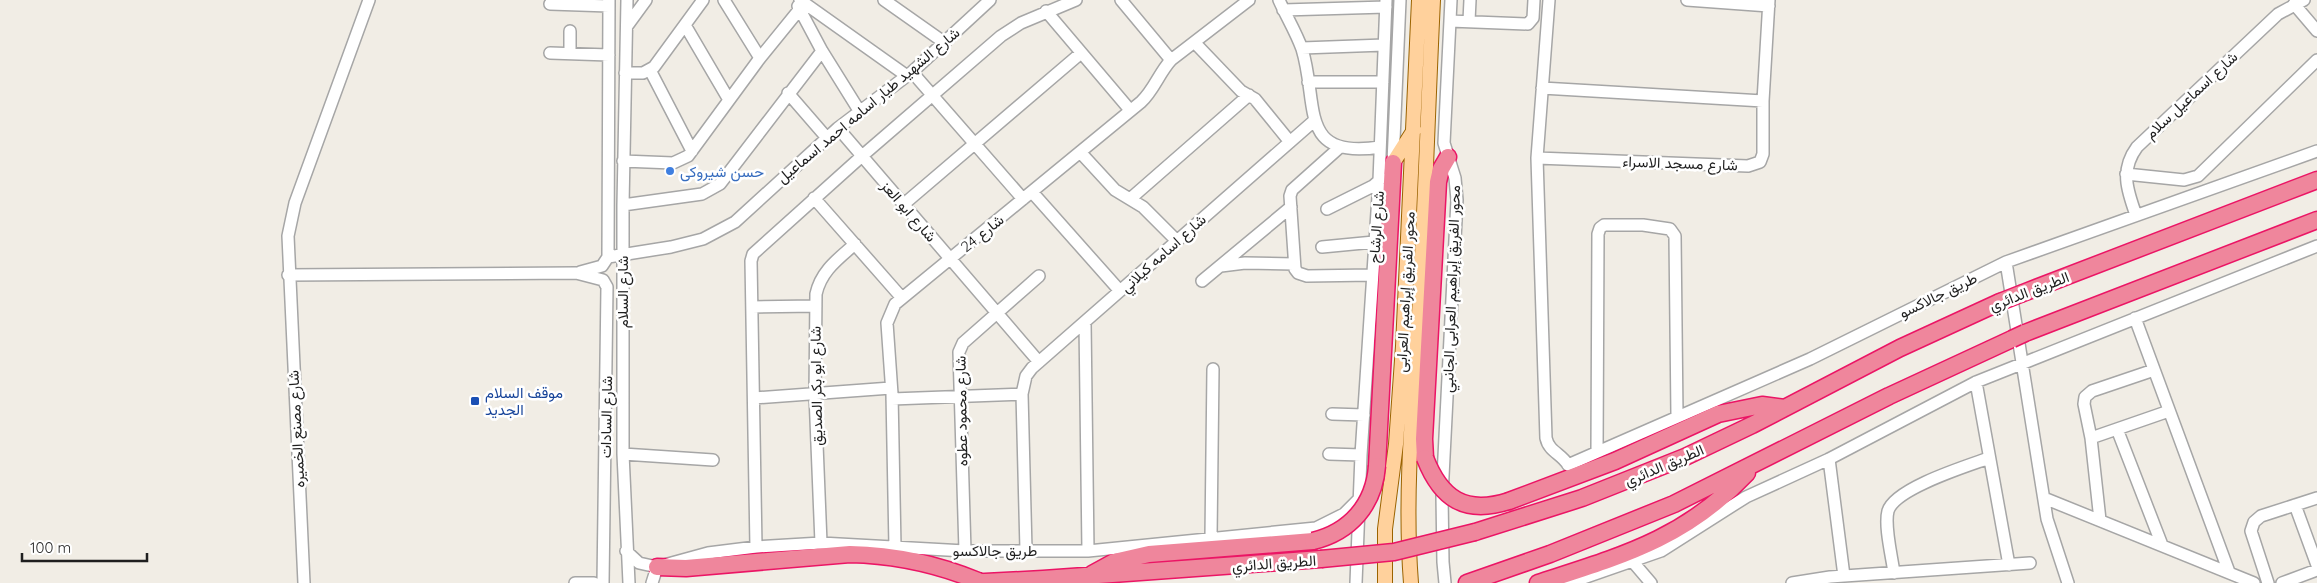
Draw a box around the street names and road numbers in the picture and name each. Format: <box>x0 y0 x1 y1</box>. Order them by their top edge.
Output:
street label: شارع الشهيد طيار اسامه احمد اسماعيل <box>773 23 965 189</box>
street label: شارع اسماعيل سلام <box>2141 47 2243 144</box>
street label: شارع مسجد الاسراء <box>1622 151 1738 177</box>
street label: شارع ابو العز <box>875 176 941 247</box>
street label: محور الفريق إبراهيم العرابى الجانبي <box>1438 185 1468 393</box>
street label: شارع الرشاح <box>1364 190 1390 264</box>
street label: شارع 24 <box>956 210 1009 258</box>
street label: شارع اسامه كيلاني <box>1116 210 1212 299</box>
street label: محور الفريق إبراهيم العرابى <box>1391 211 1420 373</box>
street label: شارع السلام <box>613 255 634 328</box>
street label: الطريق الدائري <box>1986 267 2073 319</box>
street label: طريق جالاكسو <box>1896 268 1981 323</box>
street label: شارع ابو بكر الصديق <box>805 326 829 446</box>
street label: شارع محمود عطوه <box>951 355 973 466</box>
street label: شارع مصنع الخميره <box>283 370 311 488</box>
street label: شارع السادات <box>596 375 618 458</box>
street label: الطريق الدائري <box>1621 440 1708 494</box>
street label: طريق جالاكسو <box>953 541 1037 561</box>
street label: الطريق الدائري <box>1231 551 1317 579</box>

